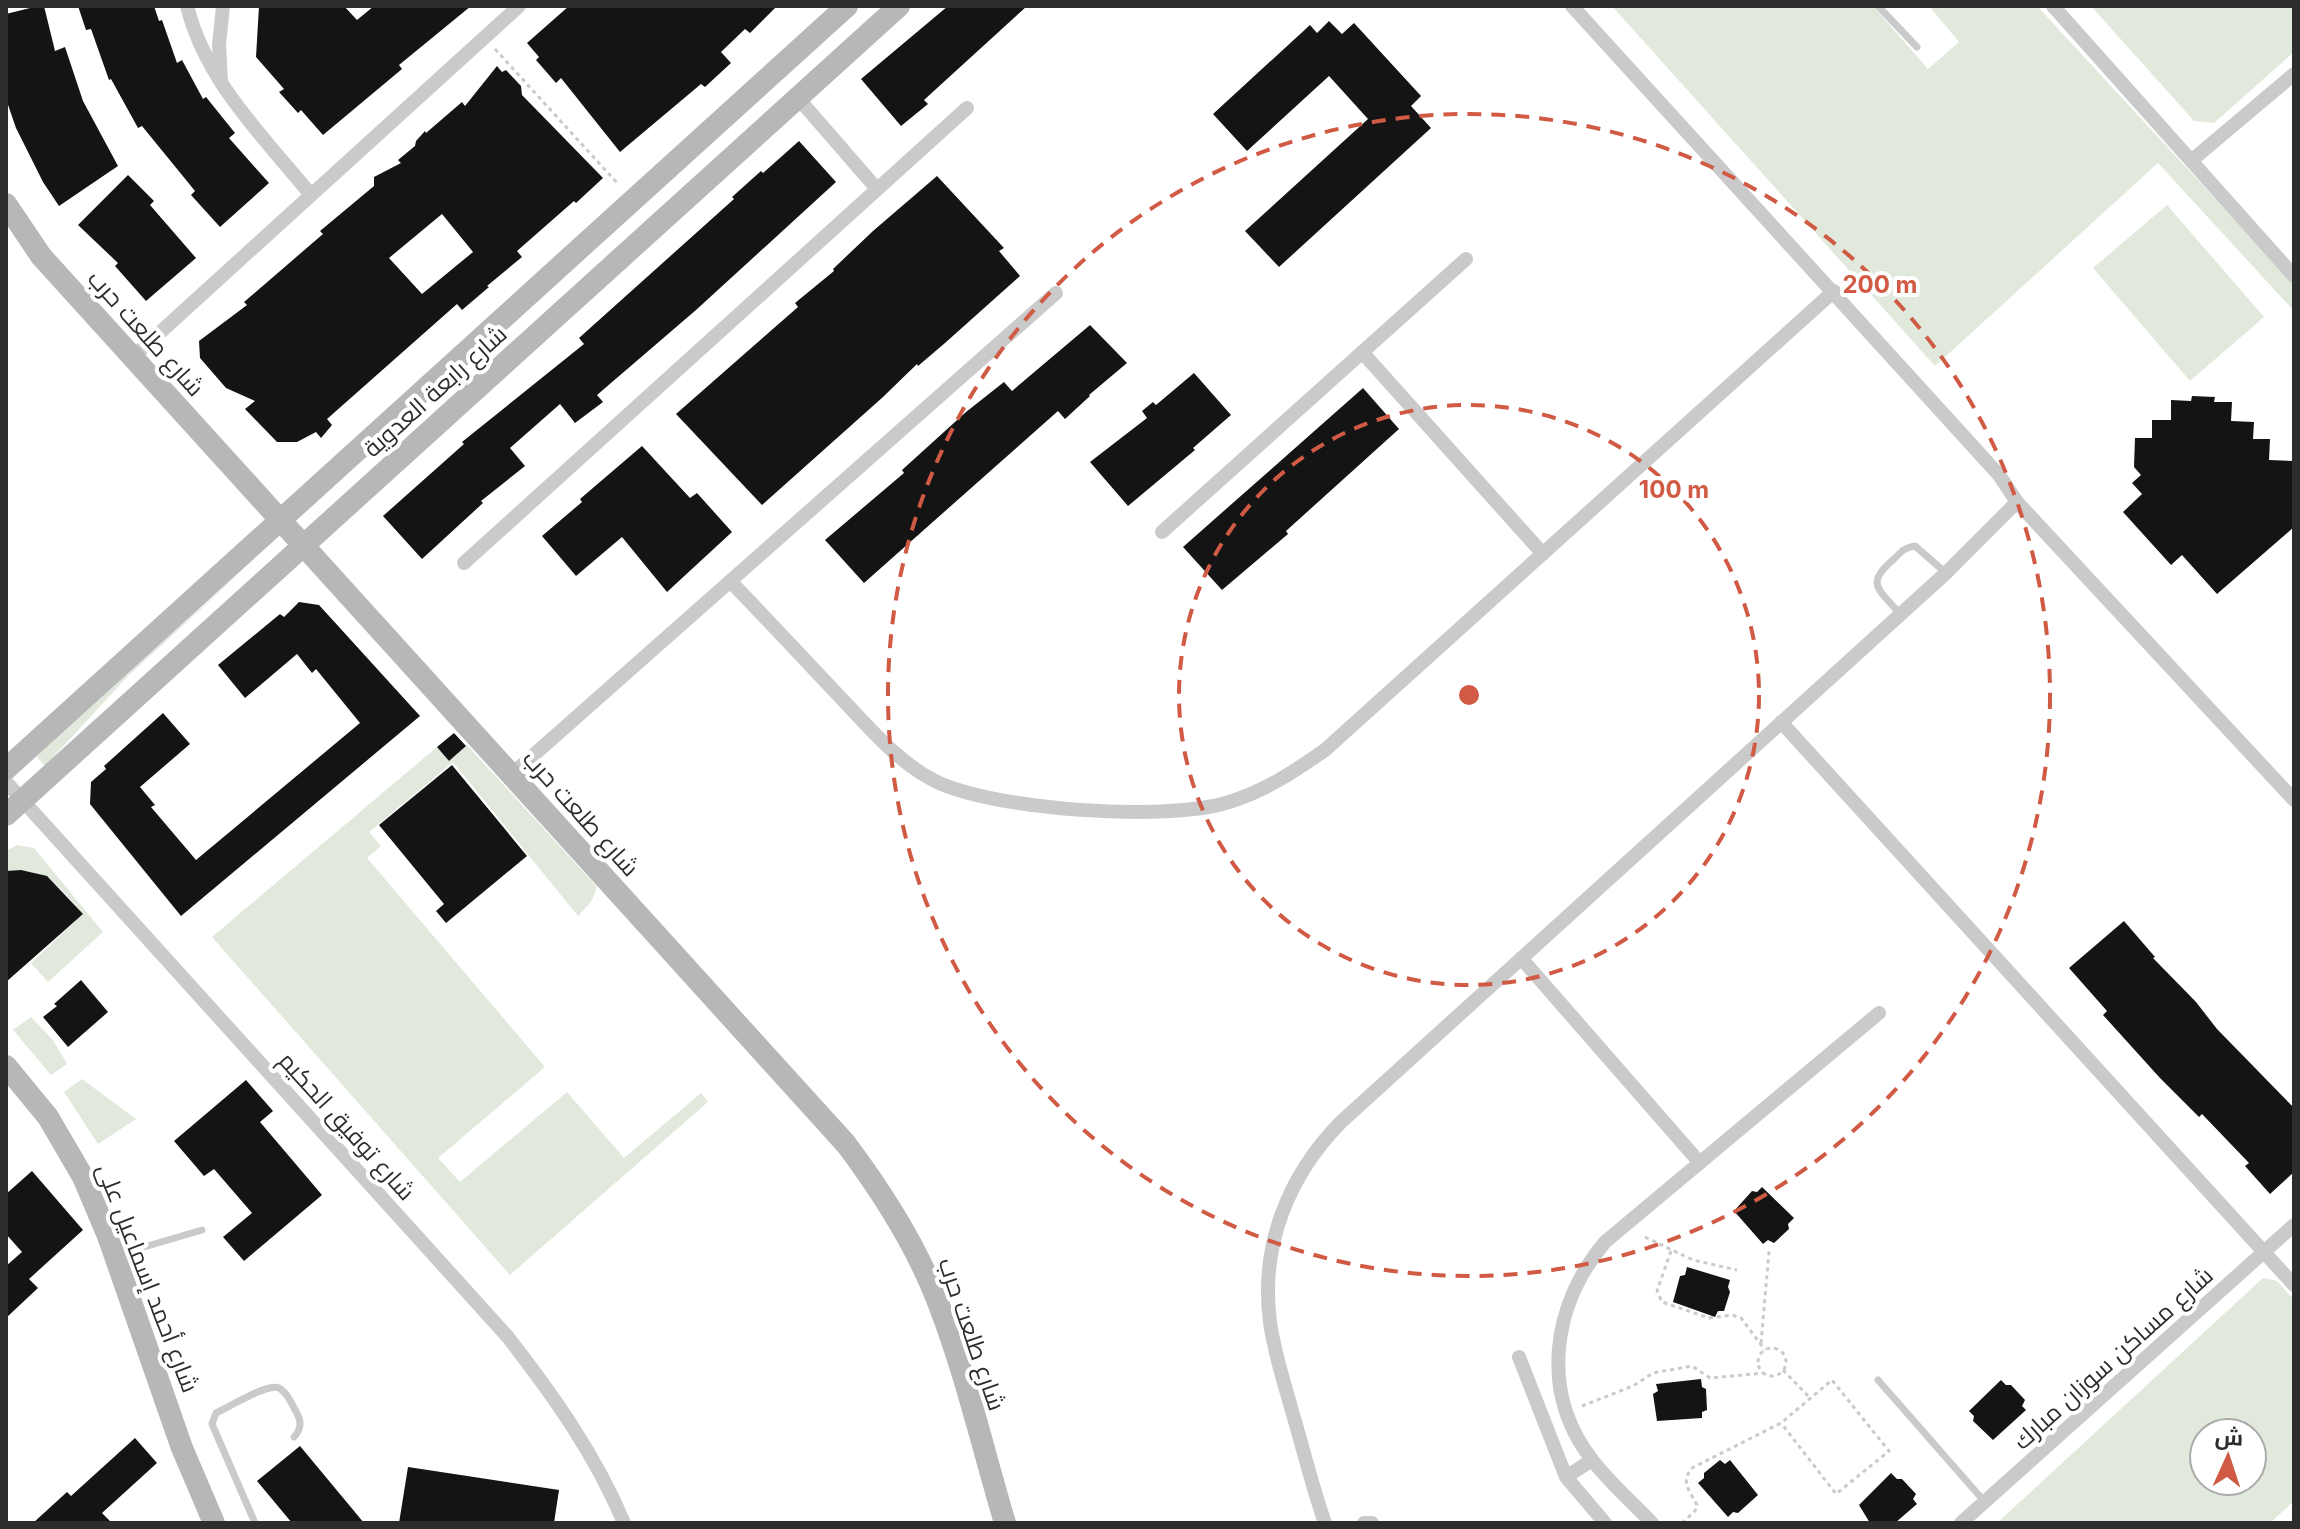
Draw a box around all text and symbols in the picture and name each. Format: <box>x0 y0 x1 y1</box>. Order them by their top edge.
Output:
street label: شارع طلعت حرب <box>80 264 210 403</box>
text: 200 m <box>1842 270 1918 299</box>
street label: شارع رابعة العدوية <box>357 319 514 464</box>
text: 100 m <box>1639 475 1709 504</box>
centre of rings <box>1455 681 1483 709</box>
street label: شارع طلعت حرب <box>515 744 645 883</box>
street label: شارع توفيق الحكيم <box>271 1046 421 1207</box>
street label: شارع أحمد إسماعيل على <box>89 1159 206 1397</box>
street label: شارع طلعت حرب <box>930 1254 1012 1415</box>
street label: شارع مساكن سوزان مبارك <box>2007 1261 2220 1457</box>
north arrow <box>2188 1417 2268 1497</box>
text: ش <box>2214 1423 2244 1452</box>

